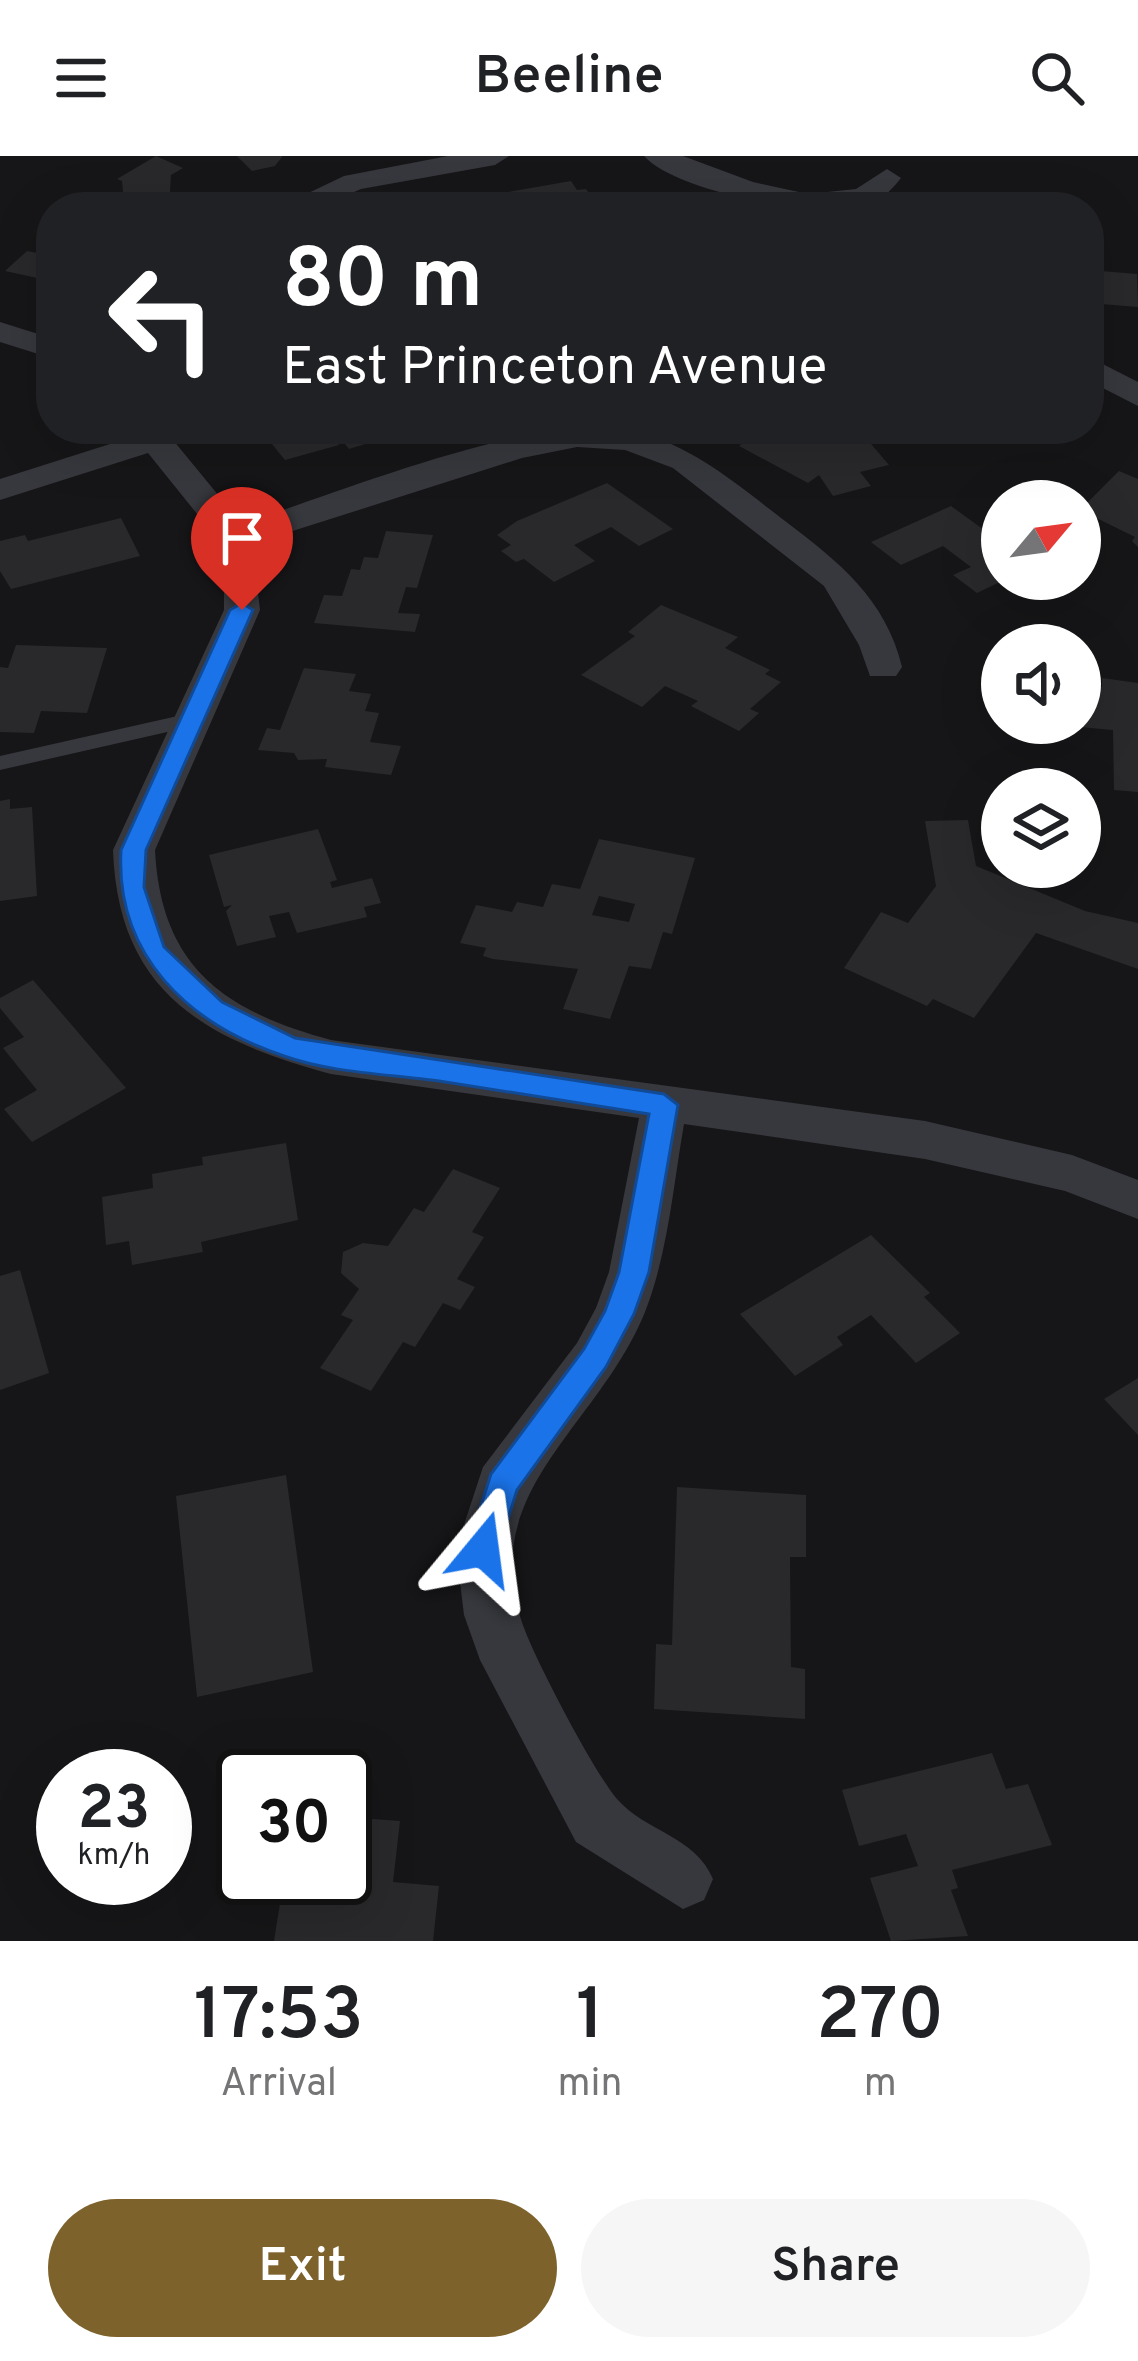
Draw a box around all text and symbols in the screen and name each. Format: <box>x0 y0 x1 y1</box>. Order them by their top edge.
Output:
text: Beeline <box>474 44 664 113</box>
icon: menu <box>48 45 114 111</box>
icon: search <box>1024 45 1090 111</box>
text: 80 m <box>282 231 483 337</box>
icon: left <box>84 240 240 396</box>
text: East Princeton Avenue <box>282 335 827 404</box>
north arrow <box>981 480 1101 600</box>
map controls <box>981 480 1101 888</box>
pin <box>191 487 293 610</box>
icon: arrive <box>209 505 275 571</box>
button: sound <box>981 624 1101 744</box>
button: layers <box>981 768 1101 888</box>
position arrow <box>420 1486 546 1612</box>
speed limit sign: 30 <box>216 1749 372 1905</box>
text: 23 <box>78 1774 150 1850</box>
text: km/h <box>78 1838 150 1875</box>
text: 17:53 <box>194 1973 364 2065</box>
text: 1 <box>576 1973 604 2065</box>
text: 270 <box>816 1973 944 2065</box>
text: Arrival <box>221 2061 337 2110</box>
text: min <box>558 2061 622 2110</box>
text: m <box>864 2061 897 2110</box>
button: Exit <box>48 2199 557 2337</box>
button: Share <box>581 2199 1090 2337</box>

